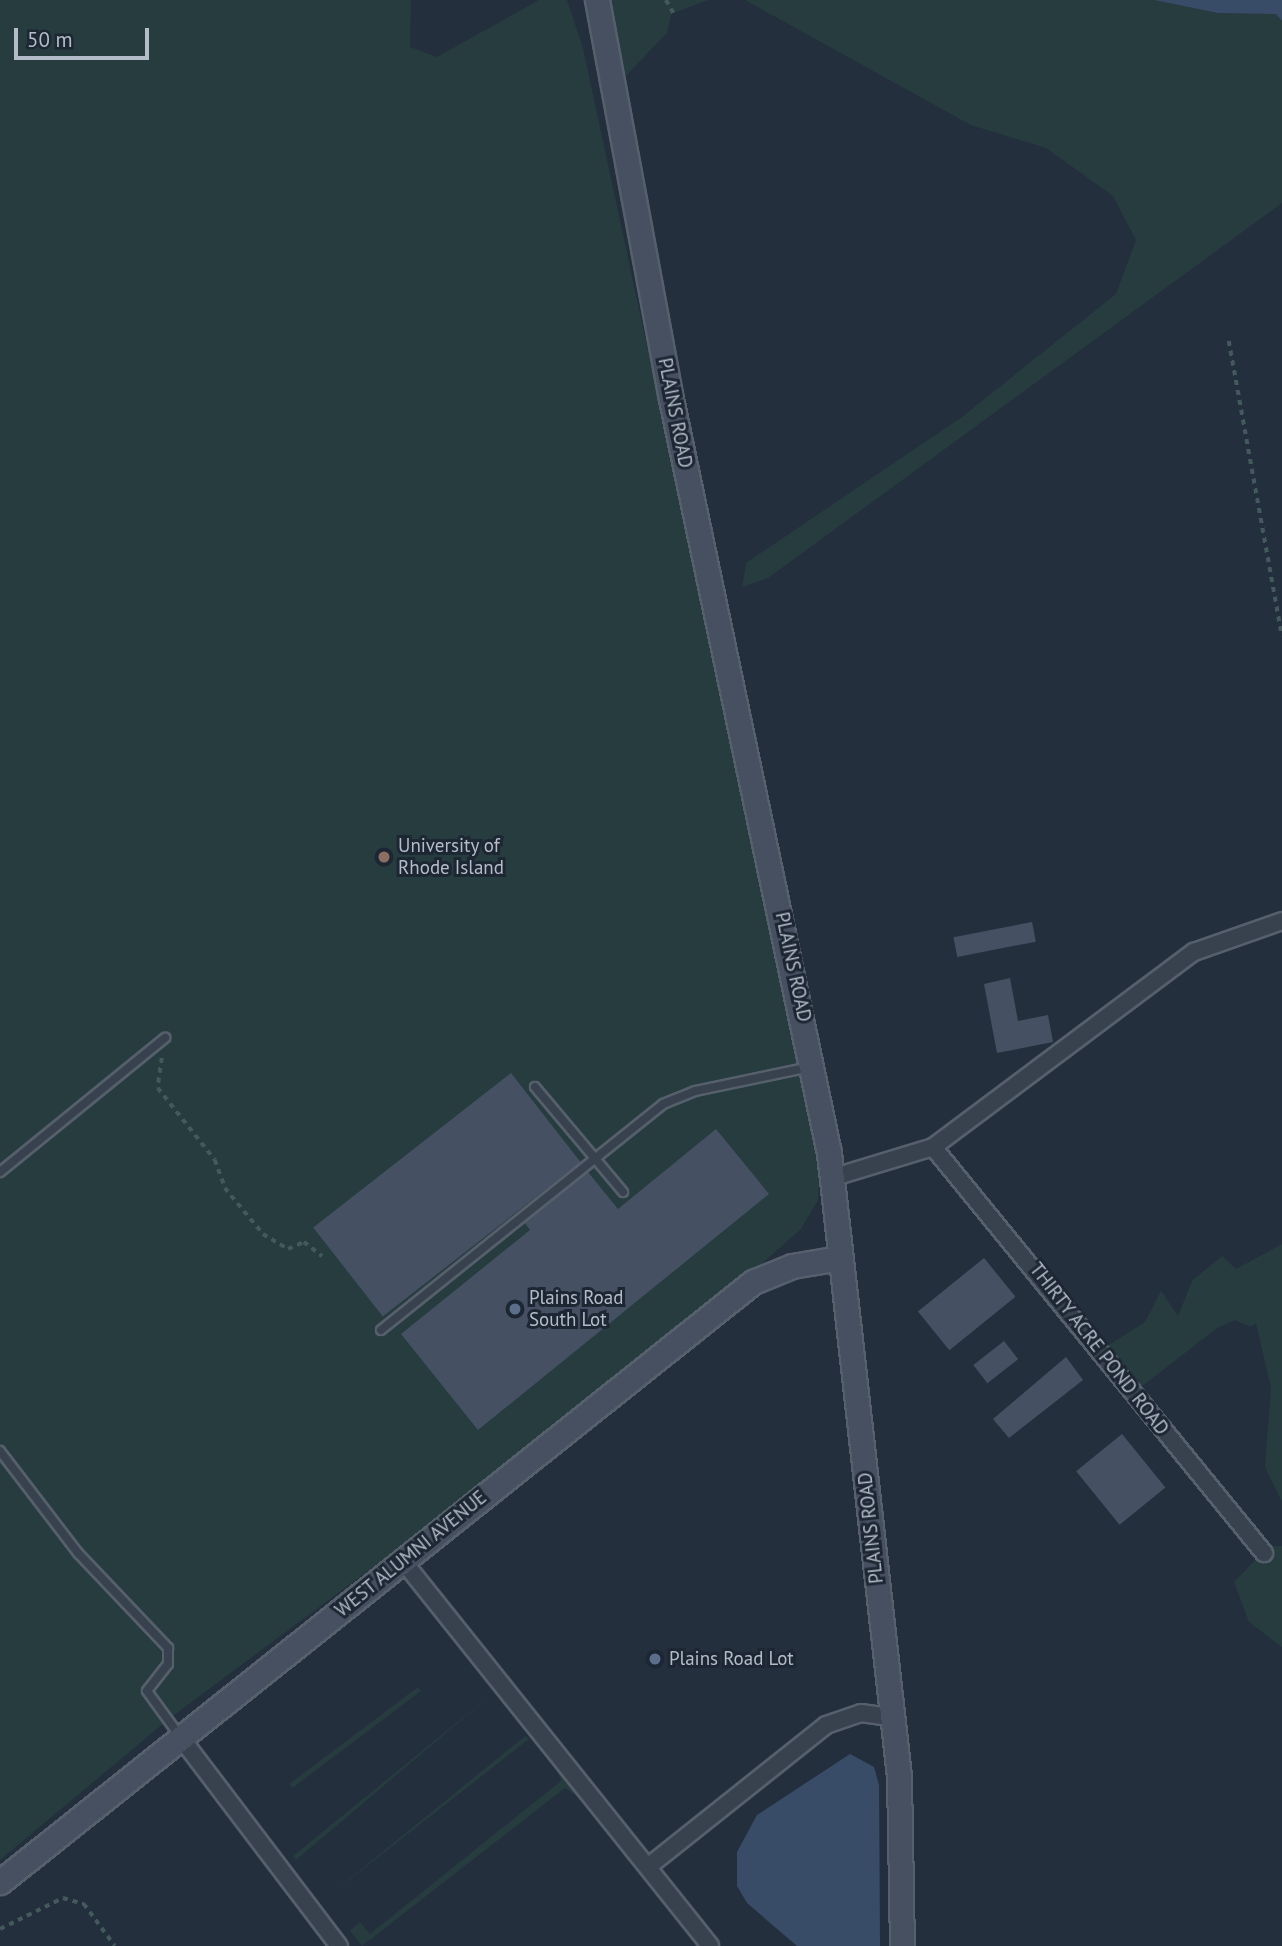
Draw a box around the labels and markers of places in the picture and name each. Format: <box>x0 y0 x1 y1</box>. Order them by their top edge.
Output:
place label: University of Rhode Island <box>398 835 504 879</box>
marker: University of Rhode Island <box>376 849 392 865</box>
place label: Plains Road South Lot <box>529 1287 623 1331</box>
marker: Plains Road South Lot <box>507 1301 523 1317</box>
place label: Plains Road Lot <box>669 1648 794 1670</box>
marker: Plains Road Lot <box>647 1651 663 1667</box>

